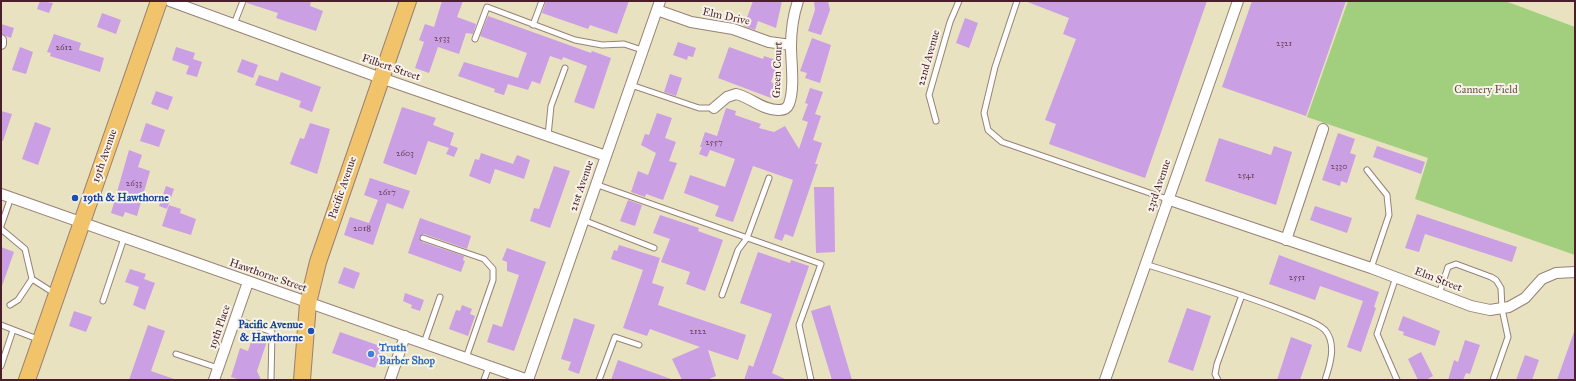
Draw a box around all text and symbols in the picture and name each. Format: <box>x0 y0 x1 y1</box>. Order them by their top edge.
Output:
street label: Elm Drive <box>701 6 751 28</box>
street label: 22nd Avenue <box>915 28 943 88</box>
house number: 2533 <box>434 34 450 44</box>
house number: 2321 <box>1276 39 1292 49</box>
street label: Green Court <box>770 41 786 99</box>
house number: 2612 <box>56 43 72 53</box>
street label: Filbert Street <box>360 52 422 84</box>
park label: Cannery Field <box>1454 83 1518 97</box>
street label: 19th Avenue <box>90 128 120 184</box>
house number: 2557 <box>705 138 723 148</box>
house number: 2603 <box>396 149 414 159</box>
street label: Pacific Avenue <box>326 155 360 221</box>
street label: 23rd Avenue <box>1144 158 1174 214</box>
street label: 21st Avenue <box>567 159 597 213</box>
house number: 2330 <box>1331 162 1347 172</box>
house number: 2541 <box>1238 171 1254 181</box>
house number: 2633 <box>126 179 142 189</box>
house number: 2617 <box>378 188 396 198</box>
place label: 19th & Hawthorne <box>83 191 169 205</box>
marker: 19th & Hawthorne <box>70 193 80 203</box>
house number: 2018 <box>353 224 371 234</box>
street label: Hawthorne Street <box>227 257 309 295</box>
street label: Elm Street <box>1412 265 1464 295</box>
house number: 2551 <box>1289 273 1305 283</box>
street label: 19th Place <box>206 303 234 351</box>
place label: Pacific Avenue & Hawthorne <box>238 318 303 344</box>
marker: Pacific Avenue & Hawthorne <box>306 326 316 336</box>
house number: 2122 <box>690 327 706 337</box>
place label: Truth Barber Shop <box>379 341 435 367</box>
marker: Truth Barber Shop <box>366 349 376 359</box>

